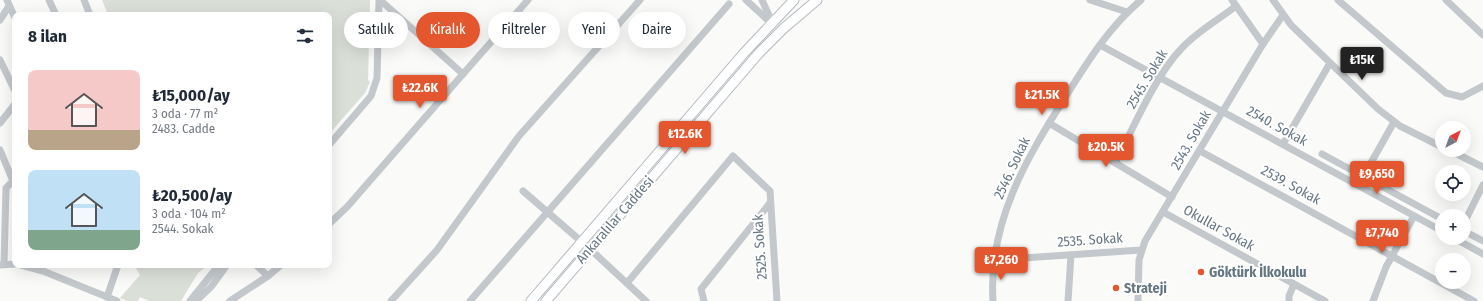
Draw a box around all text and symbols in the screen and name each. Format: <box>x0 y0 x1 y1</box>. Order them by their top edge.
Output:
chip: Satılık <box>344 12 408 48</box>
chip: Kiralık <box>416 12 480 48</box>
chip: Filtreler <box>488 12 560 48</box>
chip: Yeni <box>568 12 620 48</box>
chip: Daire <box>628 12 686 48</box>
icon: filters <box>294 25 316 47</box>
text: 8 ilan <box>28 26 67 47</box>
street label: 2545. Sokak <box>1123 46 1172 112</box>
pin: ₺15K <box>1338 47 1386 81</box>
text: ₺15K <box>1349 52 1375 67</box>
pin: ₺22.6K <box>387 75 453 109</box>
text: ₺22.6K <box>402 80 438 95</box>
pin: ₺21.5K <box>1009 82 1075 116</box>
text: ₺15,000/ay <box>152 85 230 106</box>
icon: home <box>60 86 108 134</box>
text: ₺21.5K <box>1025 87 1059 102</box>
street label: 2540. Sokak <box>1244 102 1311 150</box>
text: 3 oda · 77 m² <box>152 106 218 121</box>
street label: 2543. Sokak <box>1167 107 1215 173</box>
text: 2483. Cadde <box>152 121 215 136</box>
pin: ₺12.6K <box>652 121 718 155</box>
north arrow <box>1435 121 1471 157</box>
map controls <box>1435 121 1471 289</box>
text: ₺12.6K <box>668 126 702 141</box>
street label: 2546. Sokak <box>990 134 1034 202</box>
pin: ₺20.5K <box>1073 134 1139 168</box>
text: ₺20.5K <box>1088 139 1124 154</box>
pin: ₺9,650 <box>1344 161 1410 195</box>
street label: 2539. Sokak <box>1258 162 1324 209</box>
button: locate <box>1435 165 1471 201</box>
text: ₺9,650 <box>1359 166 1395 181</box>
street label: Ankaralılar Caddesi <box>572 173 658 267</box>
text: ₺20,500/ay <box>152 185 232 206</box>
icon: home <box>60 186 108 234</box>
street label: Okullar Sokak <box>1180 201 1258 255</box>
text: 3 oda · 104 m² <box>152 206 226 221</box>
button: + <box>1435 209 1471 245</box>
street label: 2525. Sokak <box>749 213 771 280</box>
pin: ₺7,740 <box>1349 220 1415 254</box>
text: 2544. Sokak <box>152 221 214 236</box>
text: ₺7,740 <box>1365 225 1399 240</box>
street label: 2535. Sokak <box>1057 229 1124 251</box>
pin: ₺7,260 <box>968 247 1034 281</box>
text: ₺7,260 <box>984 252 1018 267</box>
button: − <box>1435 253 1471 289</box>
place label: Göktürk İlkokulu <box>1209 263 1307 281</box>
marker: Göktürk İlkokulu <box>1196 267 1206 277</box>
place label: Strateji <box>1124 280 1167 297</box>
marker: Strateji <box>1111 283 1121 293</box>

